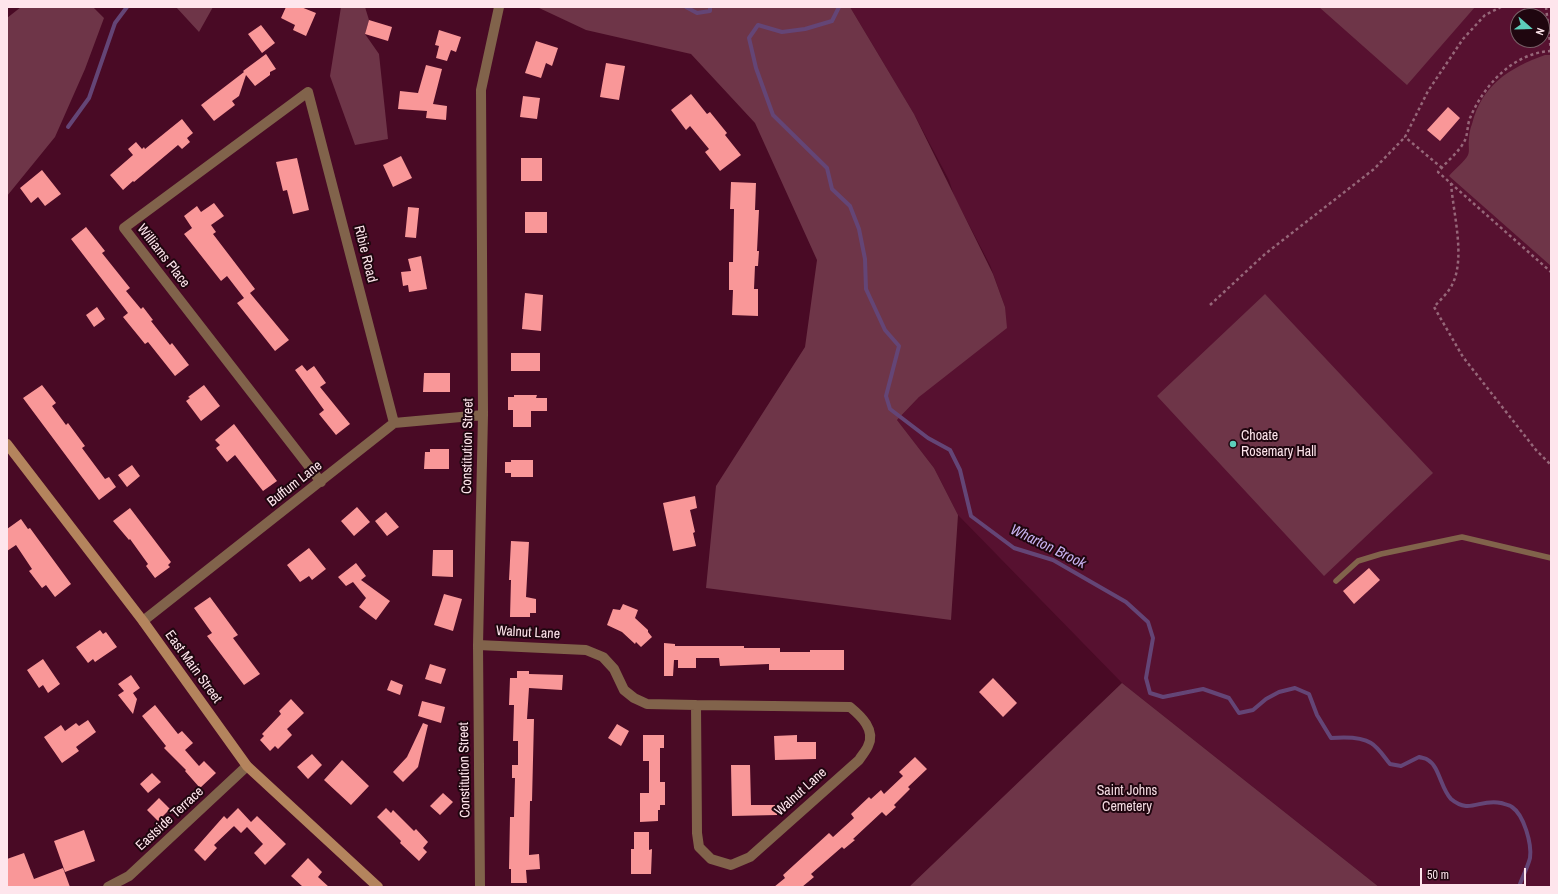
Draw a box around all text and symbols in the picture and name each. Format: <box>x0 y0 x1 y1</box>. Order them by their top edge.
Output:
north arrow <box>1510 8 1550 48</box>
text: N <box>1533 26 1548 37</box>
street label: Williams Place <box>133 221 193 291</box>
street label: Ribie Road <box>350 224 380 284</box>
street label: Constitution Street <box>459 398 477 494</box>
place label: Choate Rosemary Hall <box>1241 428 1316 460</box>
marker: Choate Rosemary Hall <box>1228 439 1238 449</box>
street label: Buffum Lane <box>264 457 326 511</box>
water label: Wharton Brook <box>1007 521 1089 573</box>
street label: Walnut Lane <box>496 623 560 643</box>
street label: East Main Street <box>161 627 225 707</box>
street label: Constitution Street <box>456 722 474 818</box>
street label: Walnut Lane <box>772 764 830 820</box>
street label: Eastside Terrace <box>133 783 207 855</box>
park label: Saint Johns Cemetery <box>1097 783 1157 816</box>
scale bar <box>1422 860 1528 886</box>
text: 50 m <box>1427 867 1449 883</box>

